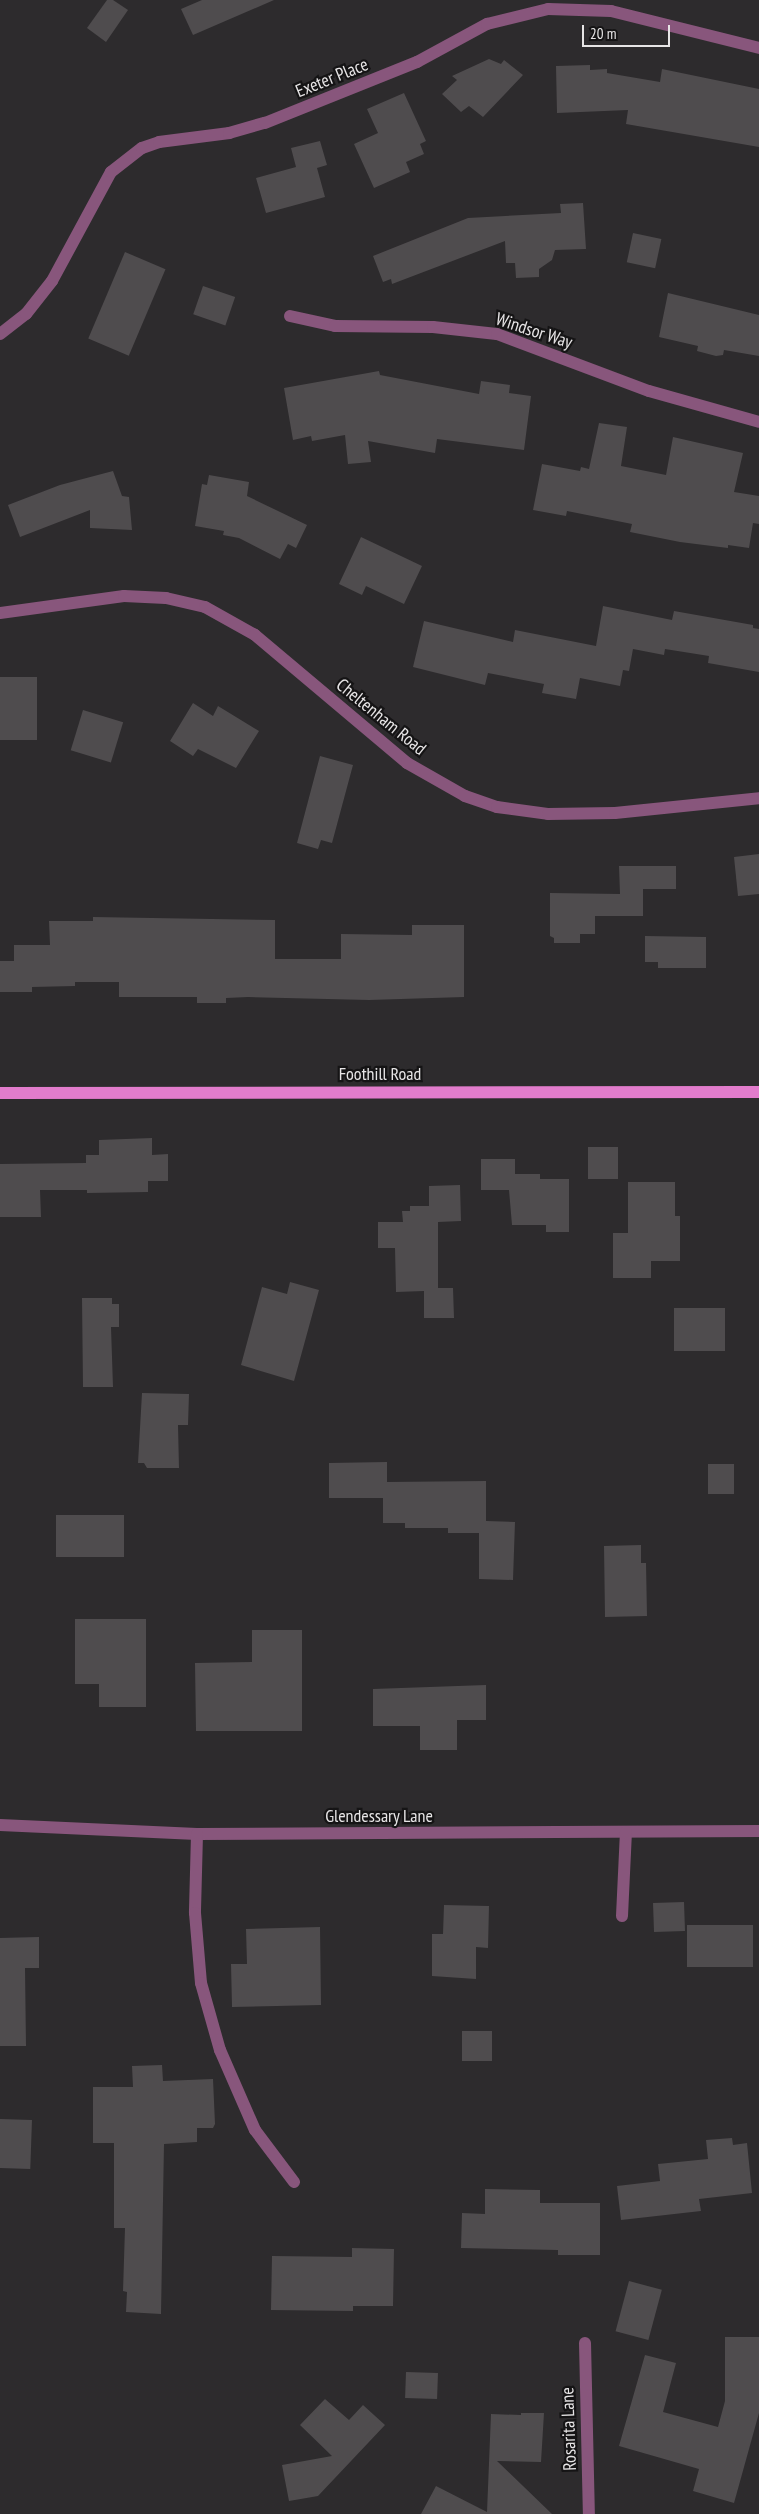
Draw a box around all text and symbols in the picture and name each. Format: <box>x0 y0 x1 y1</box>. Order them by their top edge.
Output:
scale bar <box>584 15 672 47</box>
text: 20 m <box>590 24 616 43</box>
street label: Exeter Place <box>293 54 371 102</box>
street label: Windsor Way <box>493 308 575 354</box>
street label: Cheltenham Road <box>332 674 430 760</box>
street label: Foothill Road <box>339 1063 421 1085</box>
street label: Glendessary Lane <box>325 1805 433 1827</box>
street label: Rosarita Lane <box>557 2387 581 2471</box>

